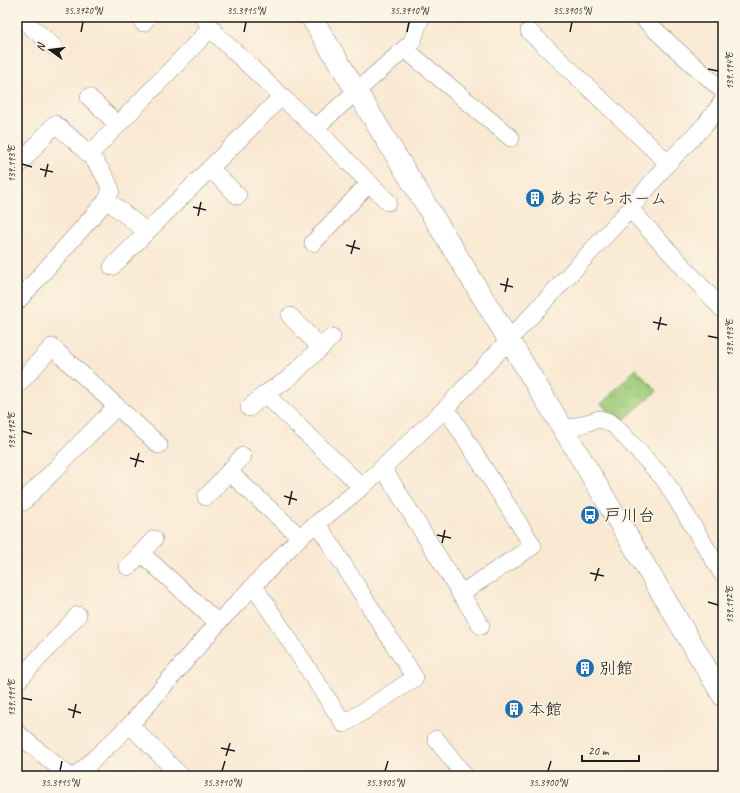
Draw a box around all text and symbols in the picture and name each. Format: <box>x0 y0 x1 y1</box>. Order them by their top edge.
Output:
text: 35.3920°N <box>64 4 104 17</box>
text: 35.3915°N <box>227 4 267 17</box>
text: 35.3910°N <box>390 4 430 17</box>
text: 35.3905°N <box>553 4 593 17</box>
north arrow <box>30 30 70 70</box>
text: N <box>33 40 48 53</box>
text: 139.194°E <box>723 51 736 90</box>
text: 139.193°E <box>5 144 18 183</box>
building icon: あおぞらホーム <box>524 187 546 209</box>
place label: あおぞらホーム <box>549 188 667 209</box>
text: 139.193°E <box>723 318 736 357</box>
text: 139.192°E <box>5 411 18 450</box>
bus stop icon: 戸川台 <box>579 504 601 526</box>
place label: 戸川台 <box>604 505 655 526</box>
text: 139.192°E <box>723 585 736 624</box>
building icon: 別館 <box>574 657 596 679</box>
place label: 別館 <box>599 658 633 679</box>
text: 139.191°E <box>5 678 18 717</box>
building icon: 本館 <box>503 698 525 720</box>
place label: 本館 <box>528 699 562 720</box>
scale bar <box>582 737 639 763</box>
text: 20 m <box>588 743 610 759</box>
text: 35.3915°N <box>41 776 81 789</box>
text: 35.3910°N <box>203 776 243 789</box>
text: 35.3905°N <box>366 776 406 789</box>
text: 35.3900°N <box>529 776 569 789</box>

